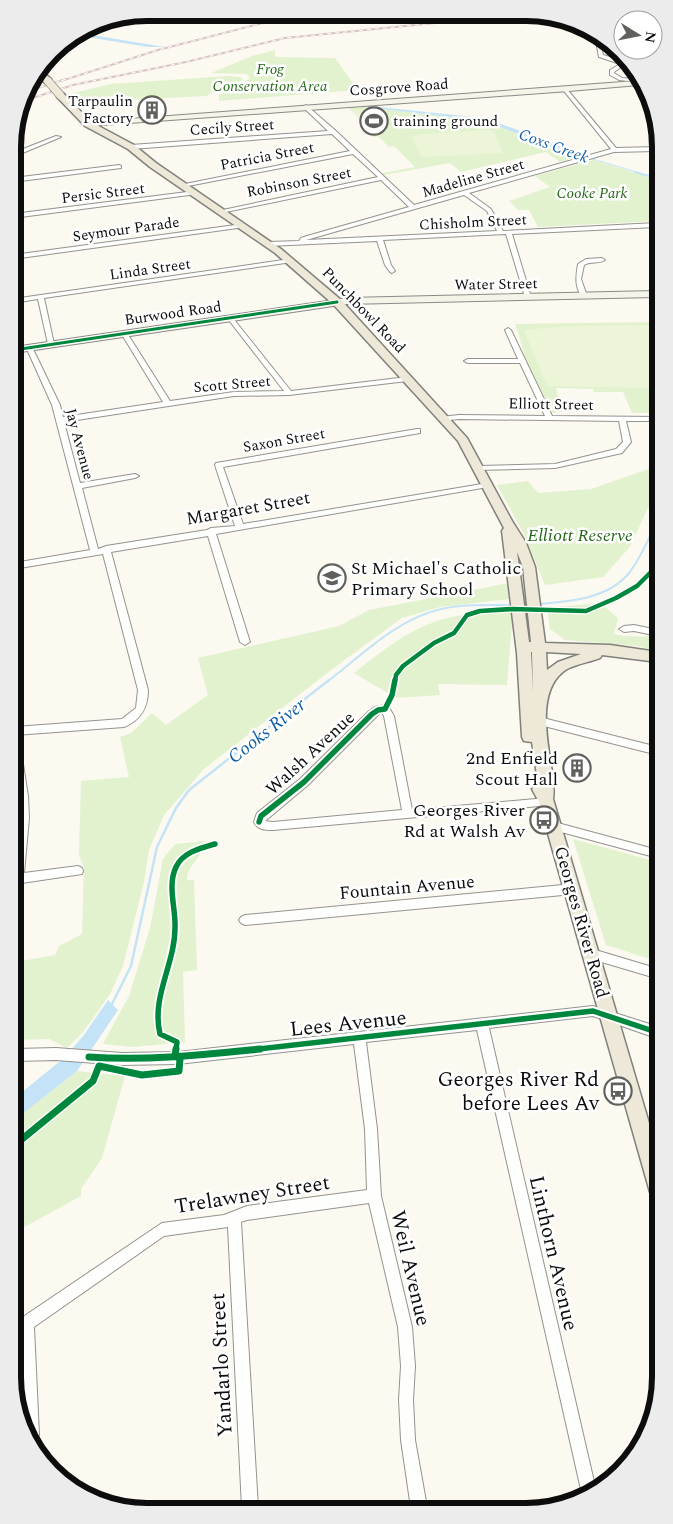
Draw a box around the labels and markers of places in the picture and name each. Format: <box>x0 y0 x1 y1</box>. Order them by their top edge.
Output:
place label: Tarpaulin Factory <box>68 90 134 130</box>
building icon: Tarpaulin Factory <box>137 95 167 125</box>
sports icon: training ground <box>359 106 389 136</box>
place label: training ground <box>393 110 498 133</box>
place label: St Michael's Catholic Primary School <box>351 555 521 603</box>
school or university icon: St Michael's Catholic Primary School <box>317 563 347 593</box>
place label: 2nd Enfield Scout Hall <box>466 745 558 793</box>
building icon: 2nd Enfield Scout Hall <box>562 753 592 783</box>
place label: Georges River Rd at Walsh Av <box>403 797 526 845</box>
bus stop icon: Georges River Rd at Walsh Av <box>529 805 559 835</box>
place label: Georges River Rd before Lees Av <box>437 1064 600 1120</box>
bus stop icon: Georges River Rd before Lees Av <box>603 1076 633 1106</box>

